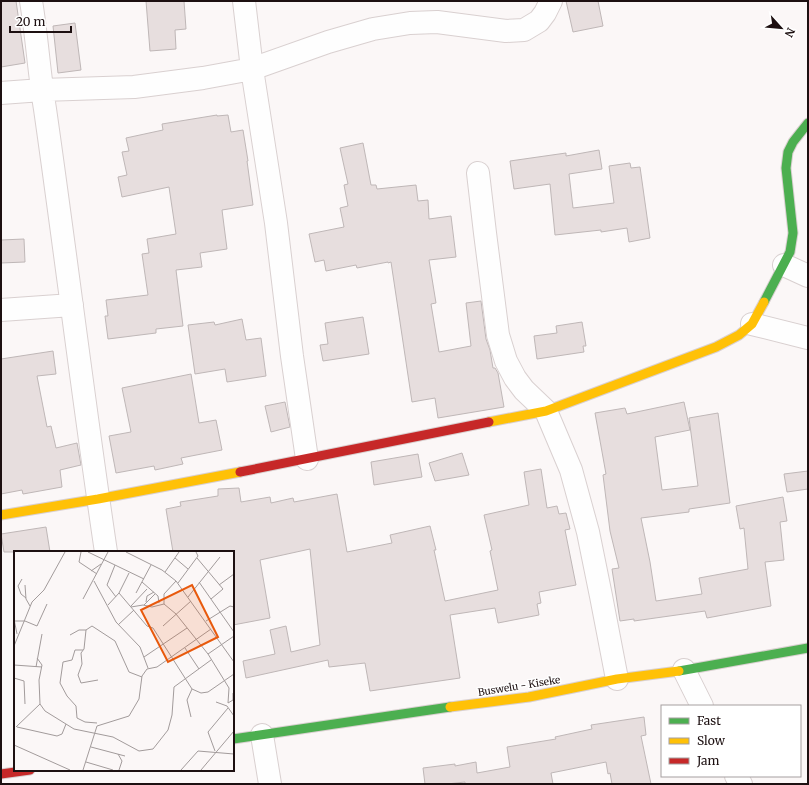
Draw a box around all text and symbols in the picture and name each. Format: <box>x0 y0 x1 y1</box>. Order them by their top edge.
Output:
scale bar <box>10 8 71 34</box>
north arrow <box>761 8 801 48</box>
text: 20 m <box>16 14 45 29</box>
text: N <box>782 25 798 40</box>
inset map <box>14 551 234 771</box>
street label: Buswelu - Kiseke <box>477 673 561 699</box>
legend <box>661 705 801 777</box>
text: Fast <box>697 713 721 728</box>
text: Slow <box>697 733 726 748</box>
text: Jam <box>696 753 720 768</box>

